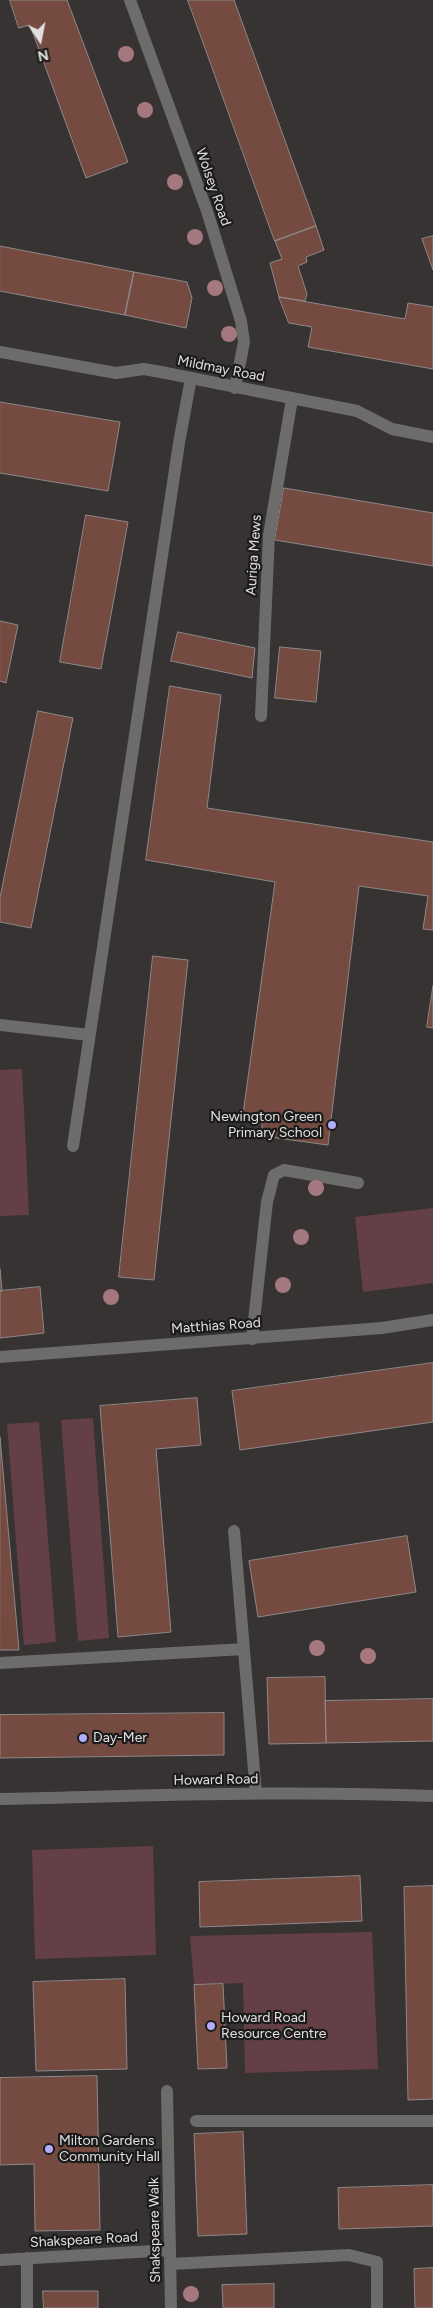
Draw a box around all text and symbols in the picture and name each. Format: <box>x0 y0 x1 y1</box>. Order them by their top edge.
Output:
north arrow <box>15 15 65 65</box>
text: N <box>36 46 50 65</box>
street label: Wolsey Road <box>192 146 234 228</box>
street label: Mildmay Road <box>176 352 266 386</box>
street label: Auriga Mews <box>243 514 265 596</box>
place label: Newington Green Primary School <box>210 1109 322 1142</box>
marker: Newington Green Primary School <box>326 1119 338 1131</box>
street label: Matthias Road <box>171 1314 261 1338</box>
place label: Day-Mer <box>93 1730 147 1746</box>
marker: Day-Mer <box>77 1732 89 1744</box>
street label: Howard Road <box>173 1771 259 1789</box>
place label: Howard Road Resource Centre <box>221 2010 326 2042</box>
marker: Howard Road Resource Centre <box>205 2020 217 2032</box>
place label: Milton Gardens Community Hall <box>59 2133 160 2166</box>
marker: Milton Gardens Community Hall <box>43 2143 55 2155</box>
street label: Shakspeare Walk <box>146 2177 164 2283</box>
street label: Shakspeare Road <box>30 2229 138 2251</box>

